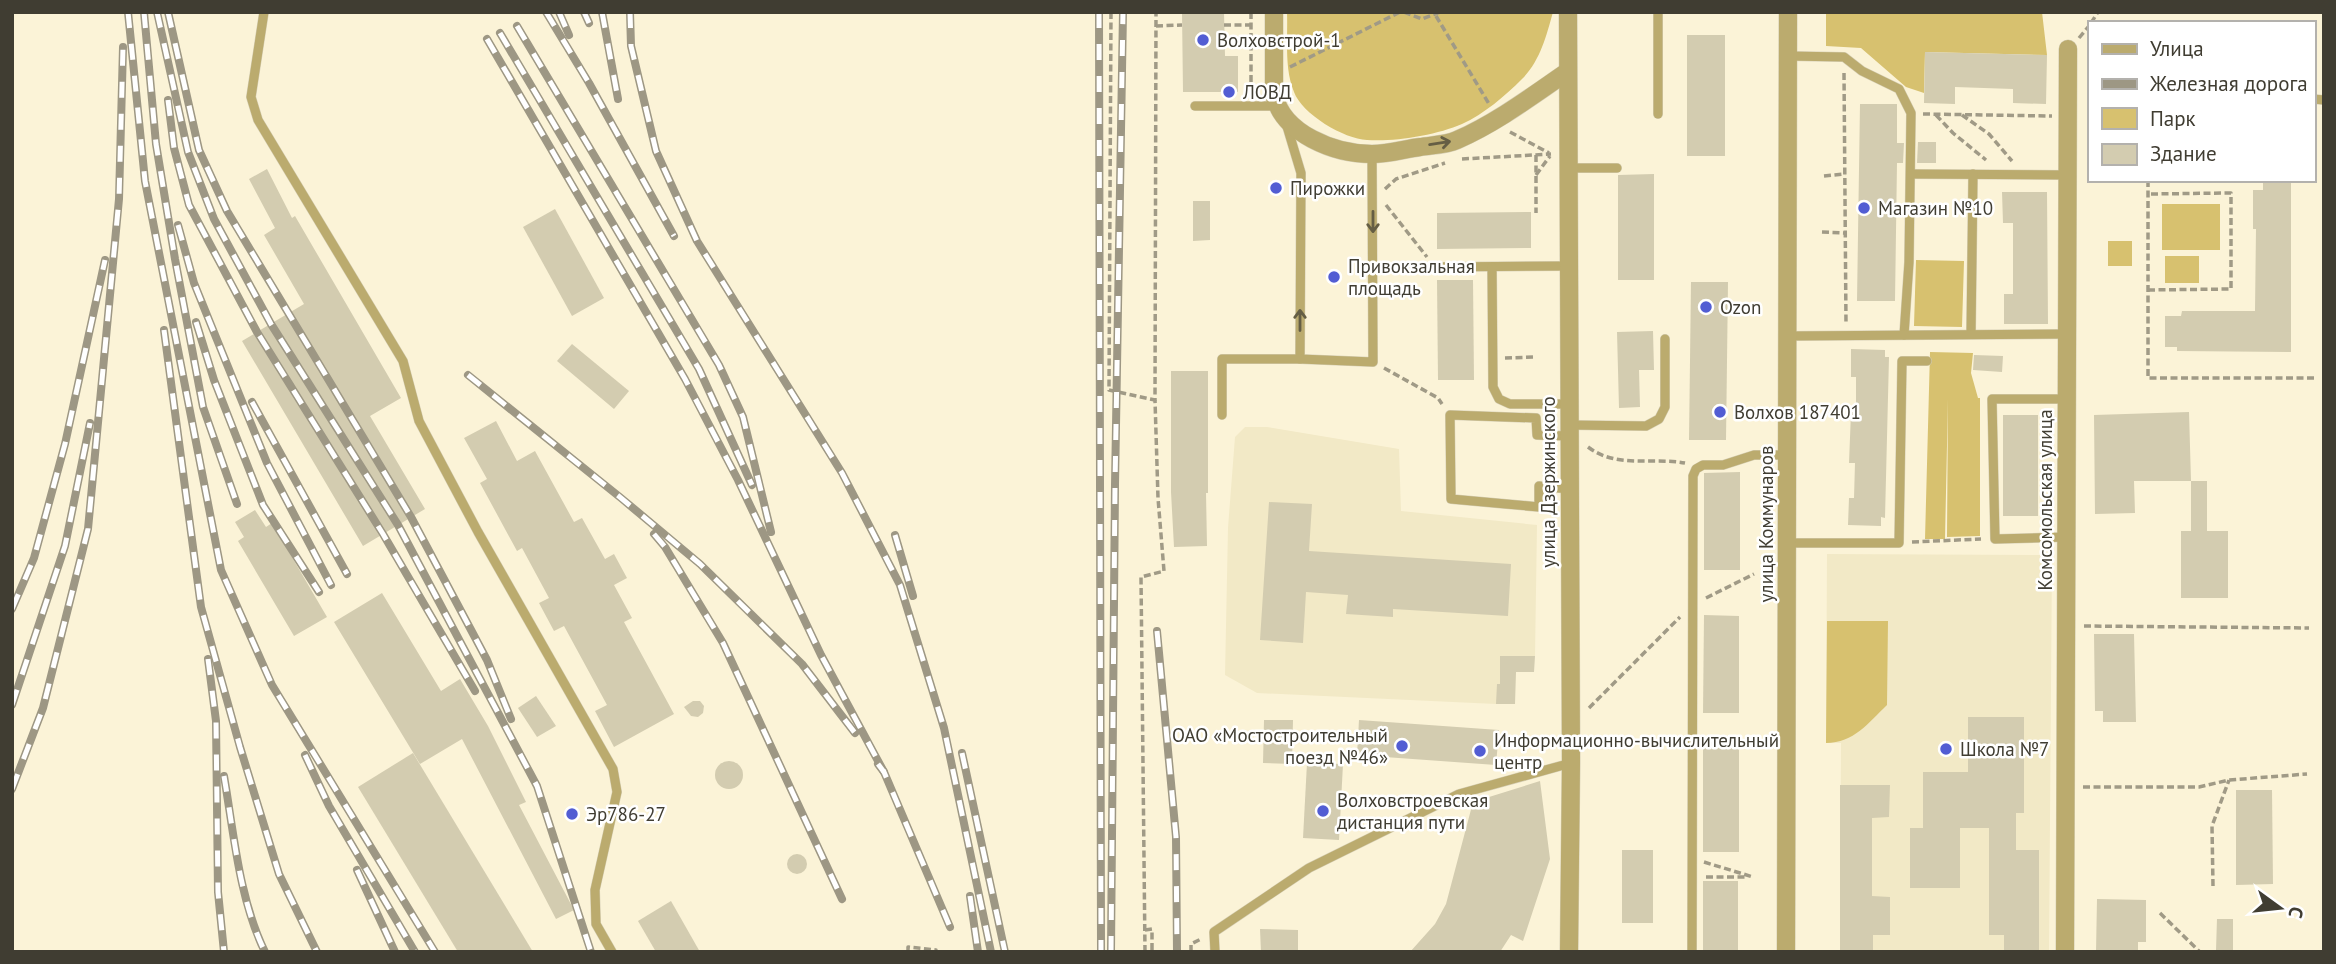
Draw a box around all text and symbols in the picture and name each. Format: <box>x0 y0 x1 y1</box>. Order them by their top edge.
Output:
legend <box>2088 21 2315 182</box>
place label: Волховстрой-1 <box>1217 28 1341 52</box>
marker: Волховстрой-1 <box>1195 32 1211 48</box>
text: Улица <box>2150 35 2204 62</box>
text: Железная дорога <box>2149 70 2308 97</box>
place label: ЛОВД <box>1242 80 1292 104</box>
marker: ЛОВД <box>1221 84 1237 100</box>
text: Парк <box>2150 105 2196 132</box>
one-way arrow <box>1428 137 1451 150</box>
text: Здание <box>2150 140 2217 167</box>
place label: Пирожки <box>1290 176 1365 200</box>
marker: Пирожки <box>1268 180 1284 196</box>
place label: Магазин №10 <box>1878 196 1993 220</box>
marker: Магазин №10 <box>1856 200 1872 216</box>
one-way arrow <box>1366 211 1380 234</box>
place label: Привокзальная площадь <box>1348 254 1475 300</box>
marker: Привокзальная площадь <box>1326 269 1342 285</box>
place label: Ozon <box>1720 295 1761 319</box>
marker: Ozon <box>1698 299 1714 315</box>
one-way arrow <box>1293 309 1307 332</box>
street label: улица Дзержинского <box>1536 396 1560 568</box>
place label: Волхов 187401 <box>1734 400 1861 424</box>
marker: Волхов 187401 <box>1712 404 1728 420</box>
street label: Комсомольская улица <box>2033 409 2057 591</box>
street label: улица Коммунаров <box>1754 446 1778 602</box>
place label: ОАО «Мостостроительный поезд №46» <box>1172 723 1388 769</box>
place label: Информационно-вычислительный центр <box>1494 728 1779 774</box>
place label: Школа №7 <box>1960 737 2049 761</box>
marker: ОАО «Мостостроительный поезд №46» <box>1394 738 1410 754</box>
marker: Школа №7 <box>1938 741 1954 757</box>
marker: Информационно-вычислительный центр <box>1472 743 1488 759</box>
place label: Волховстроевская дистанция пути <box>1337 788 1488 834</box>
place label: Эр786-27 <box>586 802 666 826</box>
marker: Волховстроевская дистанция пути <box>1315 803 1331 819</box>
marker: Эр786-27 <box>564 806 580 822</box>
north arrow <box>2245 873 2315 943</box>
text: С <box>2283 904 2309 921</box>

